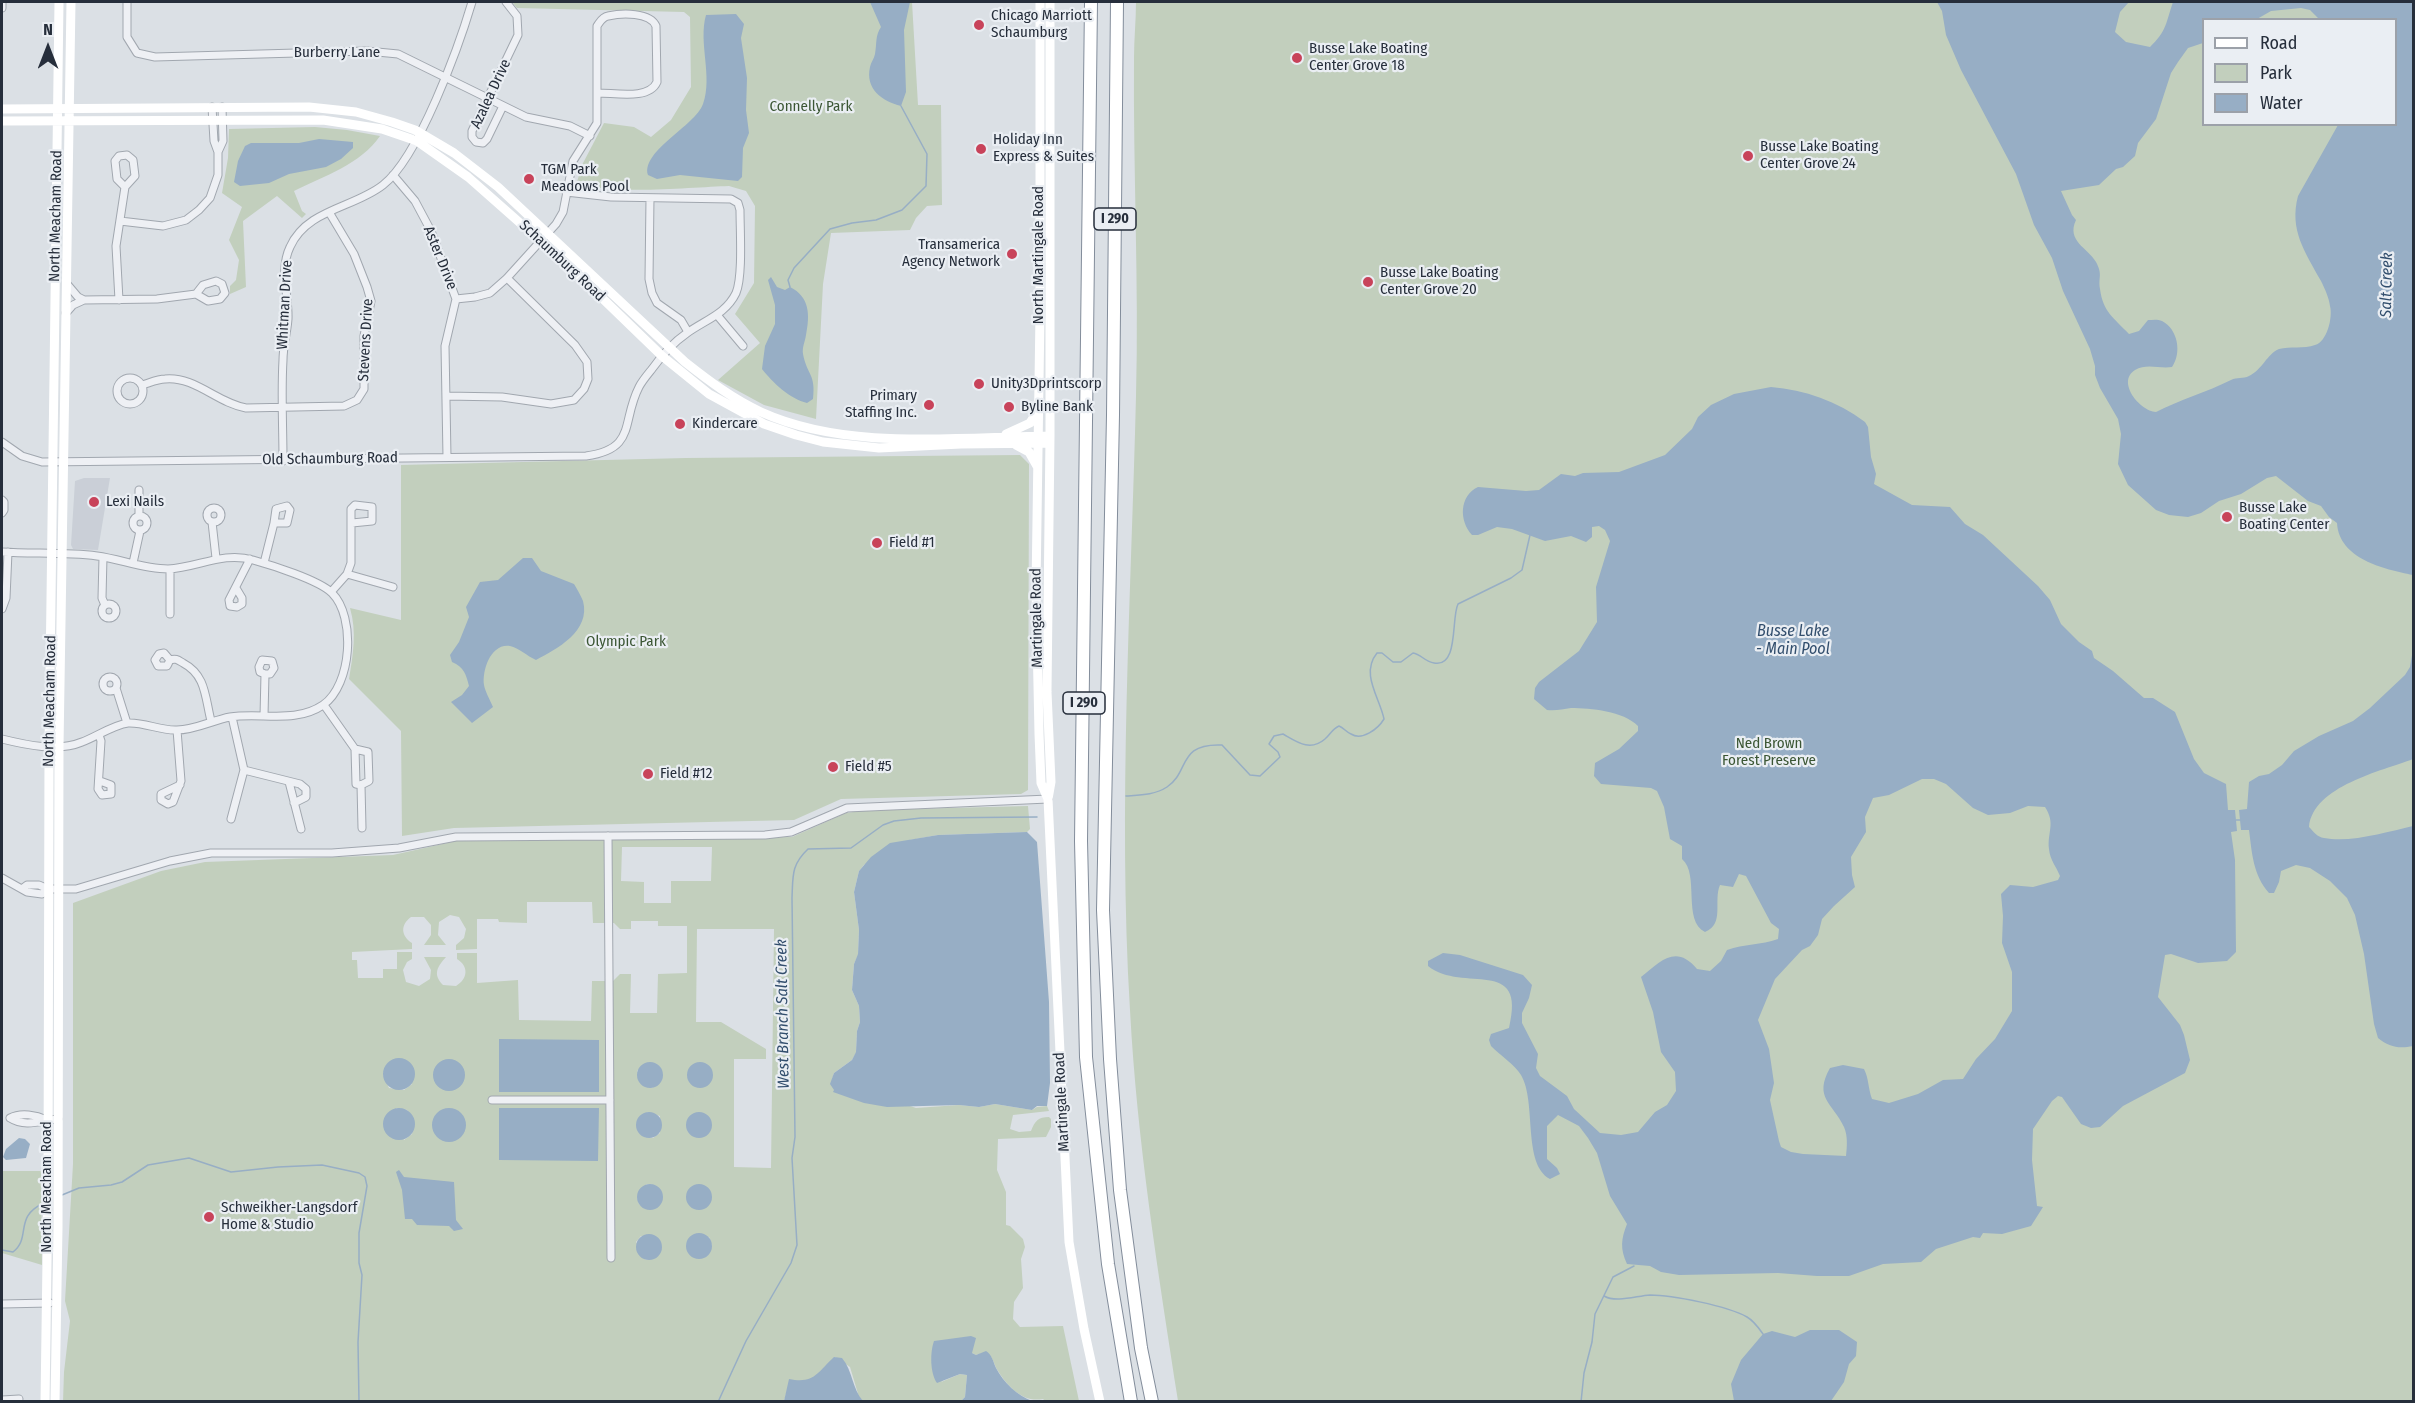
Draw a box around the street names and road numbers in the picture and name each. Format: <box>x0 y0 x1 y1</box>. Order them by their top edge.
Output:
street label: Burberry Lane <box>294 44 380 62</box>
street label: Azalea Drive <box>467 56 515 132</box>
street label: North Meacham Road <box>46 150 66 282</box>
street label: North Martingale Road <box>1030 186 1048 324</box>
road number: I 290 <box>1094 208 1136 230</box>
street label: Schaumburg Road <box>515 217 609 305</box>
street label: Aster Drive <box>419 224 461 292</box>
street label: Whitman Drive <box>274 260 296 350</box>
street label: Stevens Drive <box>355 298 377 382</box>
street label: Old Schaumburg Road <box>262 449 398 469</box>
street label: Martingale Road <box>1027 568 1047 668</box>
street label: North Meacham Road <box>40 635 60 767</box>
road number: I 290 <box>1063 692 1105 714</box>
street label: Martingale Road <box>1050 1052 1074 1152</box>
street label: North Meacham Road <box>38 1121 56 1253</box>

